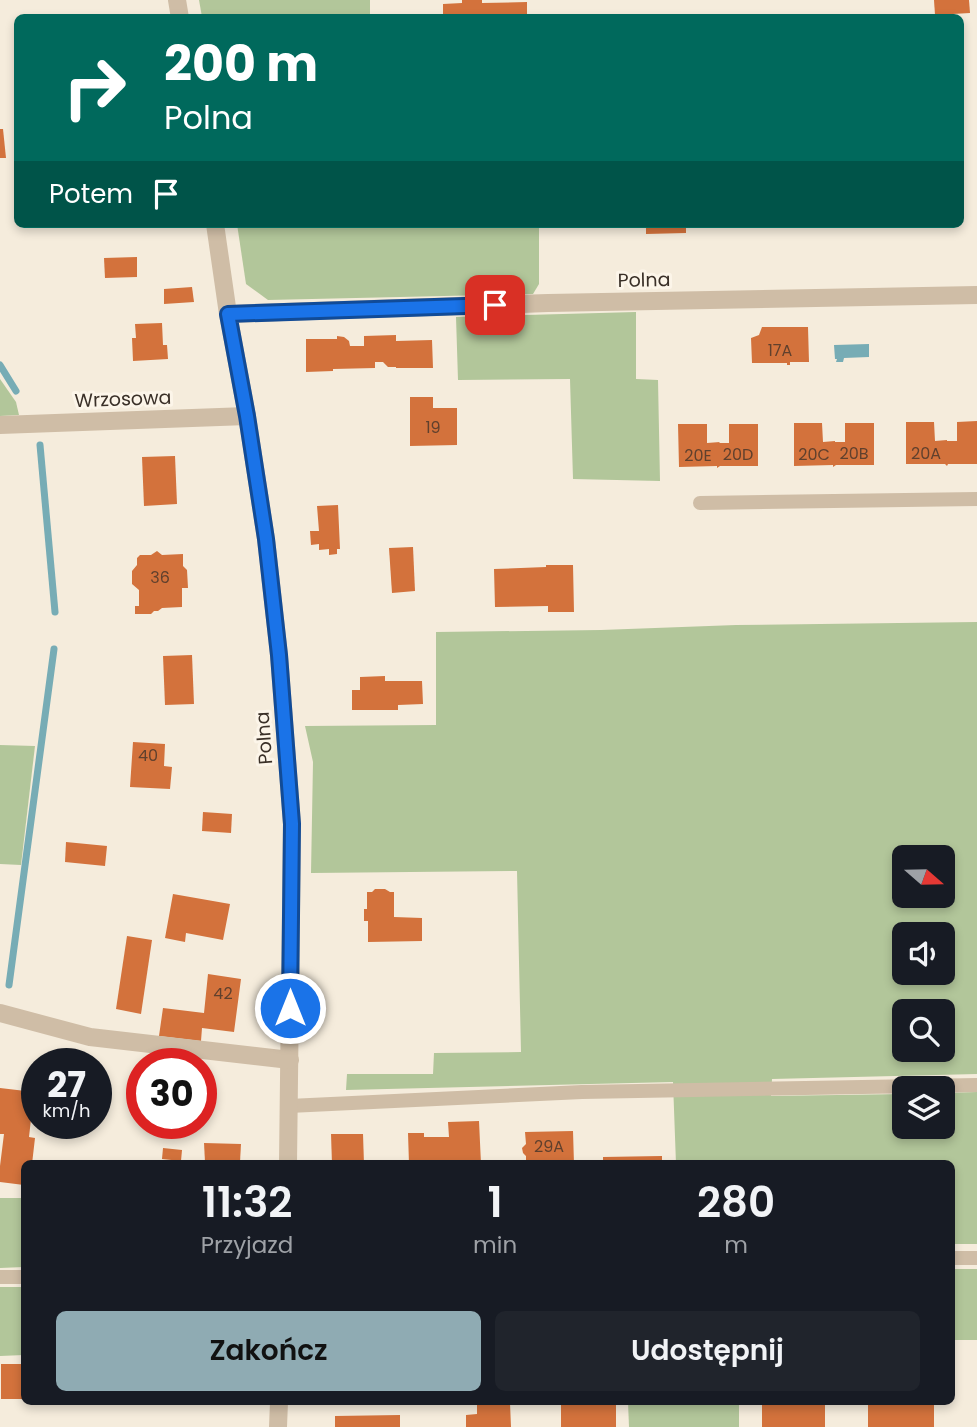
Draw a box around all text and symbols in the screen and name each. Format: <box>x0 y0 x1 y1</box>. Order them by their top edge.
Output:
text: 200 m <box>164 30 318 98</box>
icon: right <box>49 42 140 133</box>
text: Polna <box>164 95 253 140</box>
icon: arrive <box>147 175 185 213</box>
text: Potem <box>49 176 133 212</box>
street label: Polna <box>617 266 671 294</box>
pin <box>465 275 525 335</box>
icon: arrive <box>476 286 514 324</box>
house number: 17A <box>768 339 793 362</box>
street label: Wrzosowa <box>74 384 172 414</box>
house number: 19 <box>425 416 441 439</box>
house number: 20B <box>839 442 869 465</box>
house number: 20A <box>911 442 941 465</box>
house number: 20D <box>723 443 753 466</box>
house number: 20C <box>798 443 830 466</box>
house number: 20E <box>684 444 712 467</box>
house number: 36 <box>150 566 170 589</box>
street label: Polna <box>249 711 279 765</box>
house number: 40 <box>138 744 158 767</box>
north arrow <box>892 845 956 908</box>
map controls <box>892 845 955 1139</box>
button: sound <box>892 922 955 985</box>
position arrow <box>253 971 327 1045</box>
house number: 42 <box>213 982 233 1005</box>
button: search <box>892 999 955 1062</box>
speed limit sign: 30 <box>126 1048 217 1139</box>
text: 27 <box>47 1060 86 1109</box>
button: layers <box>892 1076 955 1139</box>
text: km/h <box>43 1098 90 1123</box>
house number: 29A <box>534 1135 564 1158</box>
text: 11:32 <box>202 1173 292 1232</box>
text: 1 <box>488 1173 503 1232</box>
text: 280 <box>697 1173 775 1232</box>
text: Przyjazd <box>201 1229 293 1261</box>
text: min <box>473 1229 517 1261</box>
text: m <box>724 1229 748 1261</box>
button: Zakończ <box>56 1311 481 1391</box>
button: Udostępnij <box>495 1311 920 1391</box>

